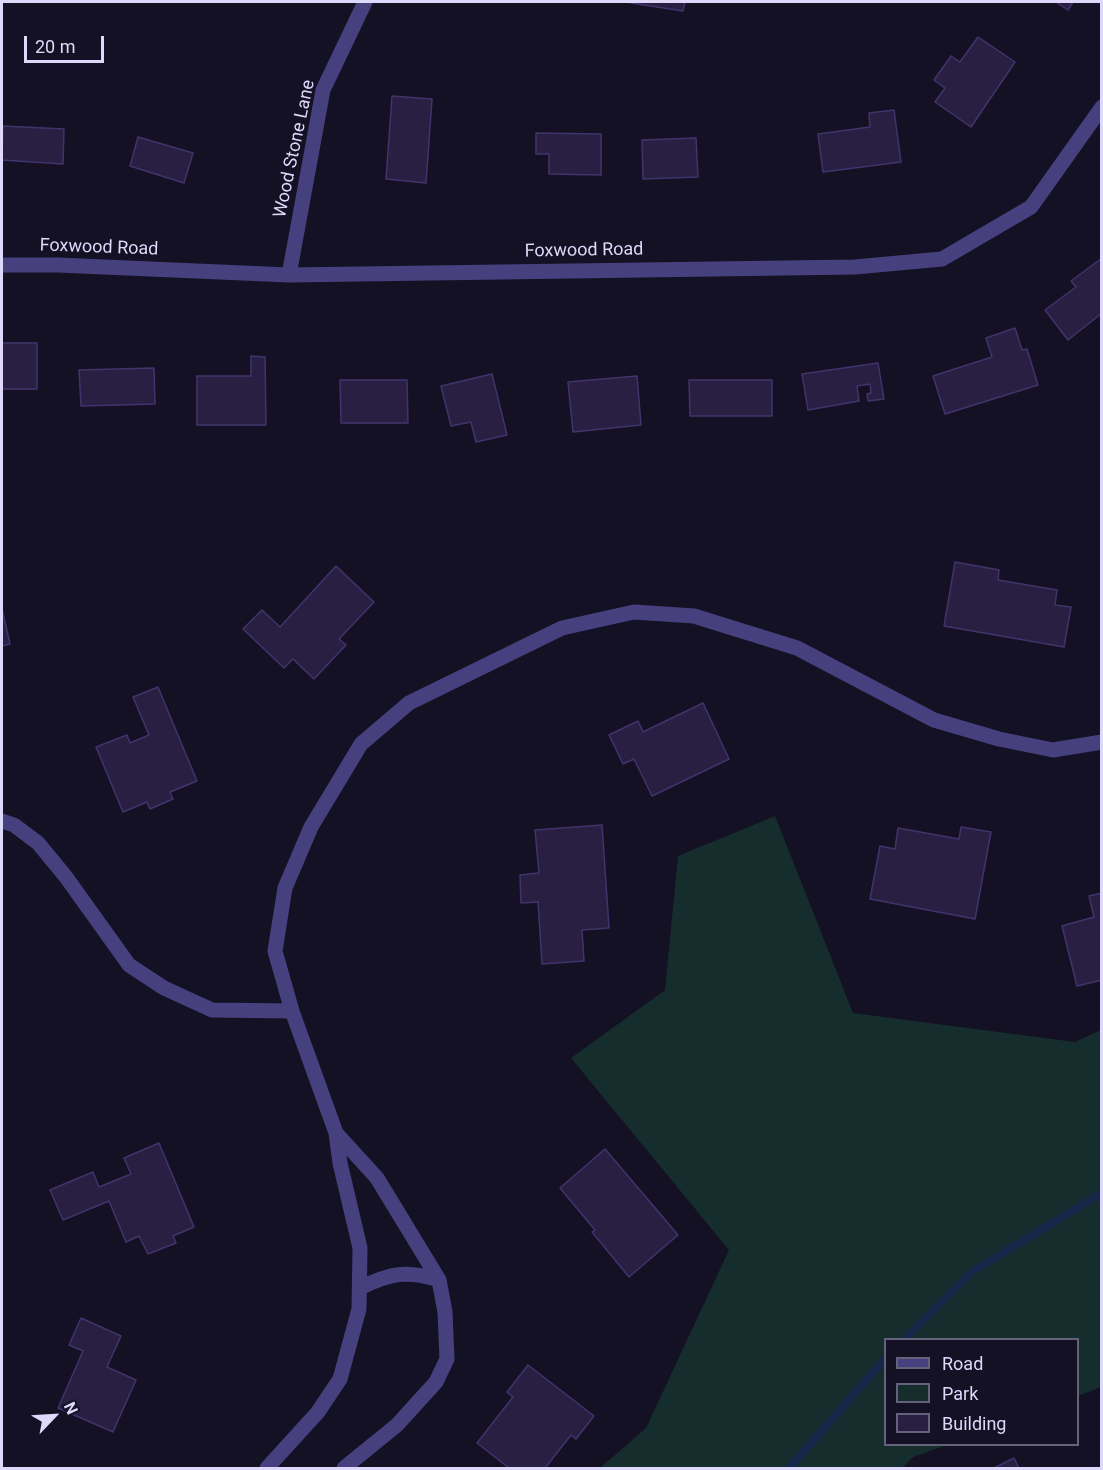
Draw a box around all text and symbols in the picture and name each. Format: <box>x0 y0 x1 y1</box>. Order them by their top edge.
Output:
scale bar <box>27 24 106 62</box>
text: 20 m <box>35 36 75 57</box>
street label: Wood Stone Lane <box>270 78 320 220</box>
street label: Foxwood Road <box>39 235 159 261</box>
street label: Foxwood Road <box>524 239 644 263</box>
legend <box>884 1338 1079 1446</box>
text: Road <box>942 1353 983 1374</box>
text: Park <box>942 1383 978 1404</box>
north arrow <box>24 1386 84 1446</box>
text: N <box>60 1399 82 1417</box>
text: Building <box>942 1413 1006 1434</box>

